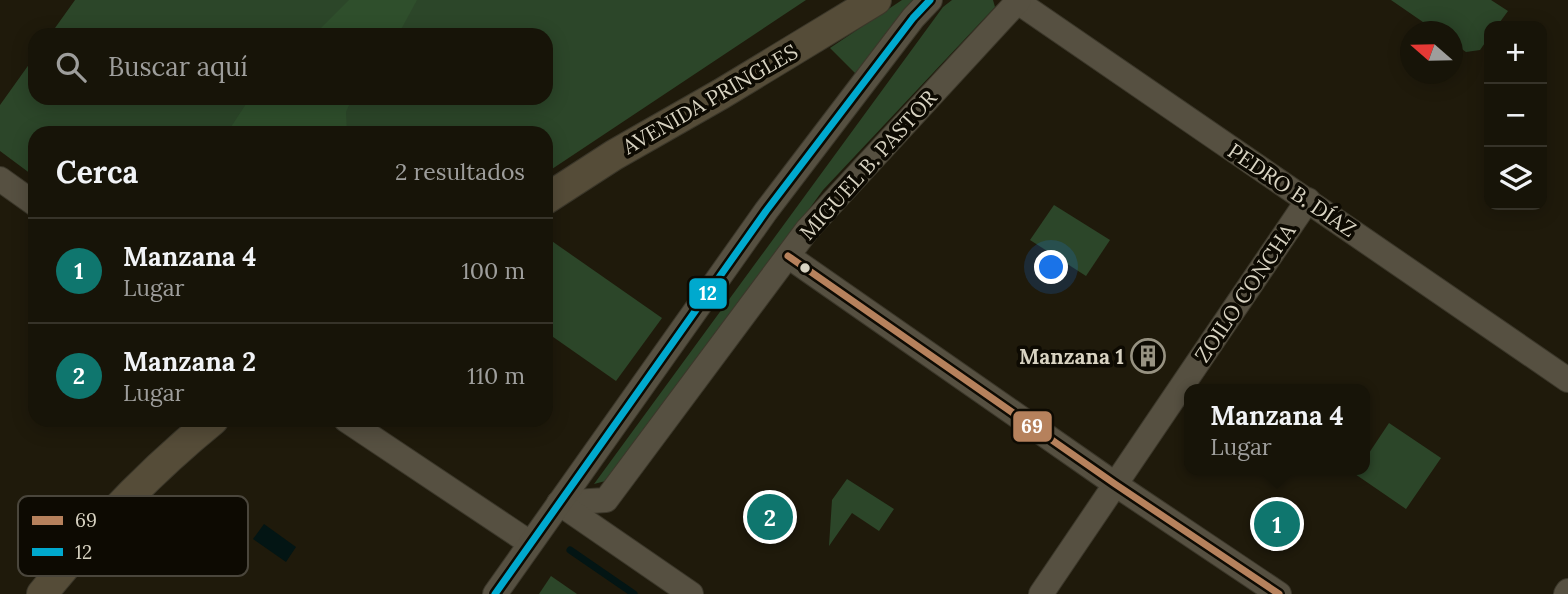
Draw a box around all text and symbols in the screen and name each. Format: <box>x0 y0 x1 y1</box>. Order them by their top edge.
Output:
north arrow <box>1400 21 1463 84</box>
map controls <box>1484 21 1547 210</box>
button: + <box>1484 21 1547 84</box>
search box <box>28 28 553 105</box>
street label: AVENIDA PRINGLES <box>617 38 802 161</box>
icon: search <box>52 48 90 86</box>
text: Buscar aquí <box>108 50 248 83</box>
street label: MIGUEL B. PASTOR <box>794 84 943 246</box>
button: − <box>1484 84 1547 147</box>
street label: PEDRO B. DÍAZ <box>1223 137 1361 243</box>
button: layers <box>1484 147 1547 210</box>
text: Cerca <box>56 153 138 191</box>
text: 2 resultados <box>395 157 525 186</box>
street label: ZOILO CONCHA <box>1189 218 1302 367</box>
text: Manzana 4 <box>123 240 257 273</box>
your location <box>1034 250 1068 284</box>
text: 1 <box>74 256 84 285</box>
text: 100 m <box>461 256 525 285</box>
unlabelled marker <box>798 261 812 275</box>
text: Lugar <box>123 273 185 302</box>
line badge: 12 <box>688 277 728 310</box>
text: 12 <box>699 281 717 305</box>
building icon: Manzana 1 <box>1129 337 1167 375</box>
place label: Manzana 1 <box>1019 343 1124 370</box>
text: Manzana 2 <box>123 345 256 378</box>
text: 2 <box>73 361 85 390</box>
text: 110 m <box>467 361 525 390</box>
text: Lugar <box>123 378 185 407</box>
popup <box>1184 384 1370 475</box>
text: Manzana 4 <box>1210 399 1344 432</box>
line badge: 69 <box>1012 410 1053 443</box>
text: 69 <box>1021 414 1043 438</box>
text: Lugar <box>1210 432 1272 461</box>
pin: 2 <box>747 491 793 543</box>
legend <box>18 496 248 576</box>
pin: 1 <box>1254 498 1300 550</box>
text: 69 <box>75 508 97 532</box>
text: 12 <box>75 540 92 564</box>

